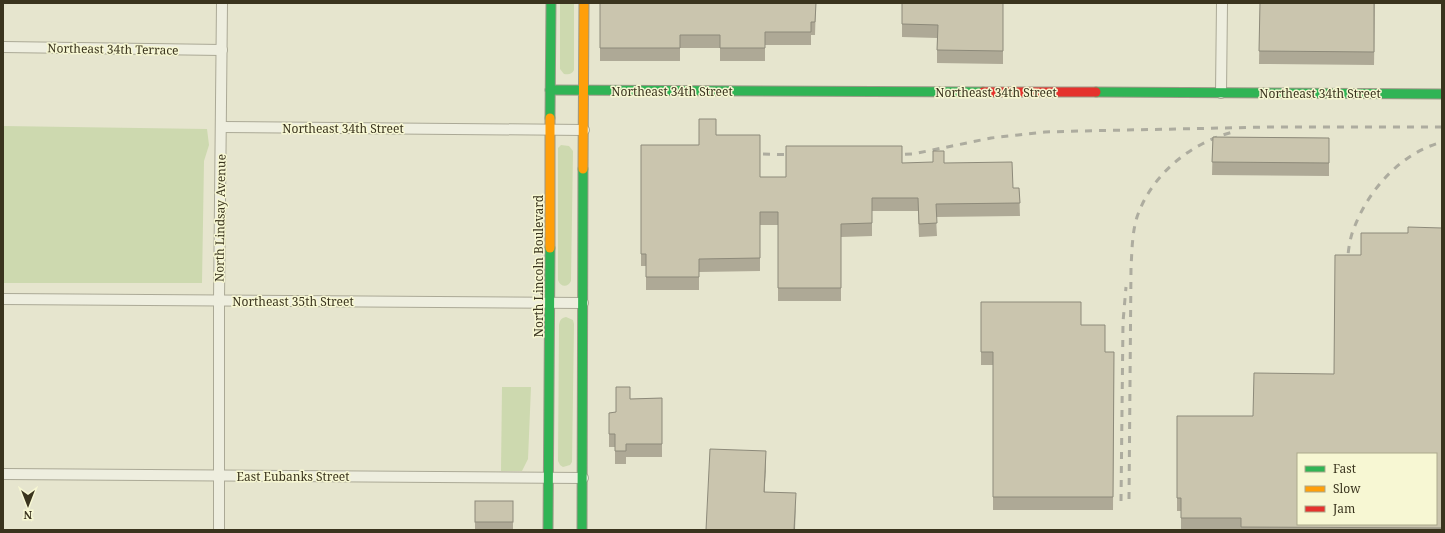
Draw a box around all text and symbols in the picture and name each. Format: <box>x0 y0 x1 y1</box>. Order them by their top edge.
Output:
street label: Northeast 34th Terrace <box>47 39 179 59</box>
street label: Northeast 34th Street <box>611 83 733 100</box>
street label: Northeast 34th Street <box>935 84 1057 101</box>
street label: Northeast 34th Street <box>1259 85 1381 102</box>
street label: Northeast 34th Street <box>282 120 404 137</box>
street label: North Lindsay Avenue <box>210 154 230 282</box>
street label: North Lincoln Boulevard <box>530 194 547 337</box>
street label: Northeast 35th Street <box>232 293 354 310</box>
legend <box>1297 453 1437 525</box>
text: Fast <box>1333 460 1356 477</box>
street label: East Eubanks Street <box>237 468 349 485</box>
text: Slow <box>1333 480 1361 497</box>
north arrow <box>8 485 48 525</box>
text: Jam <box>1332 500 1355 517</box>
text: N <box>23 508 32 523</box>

